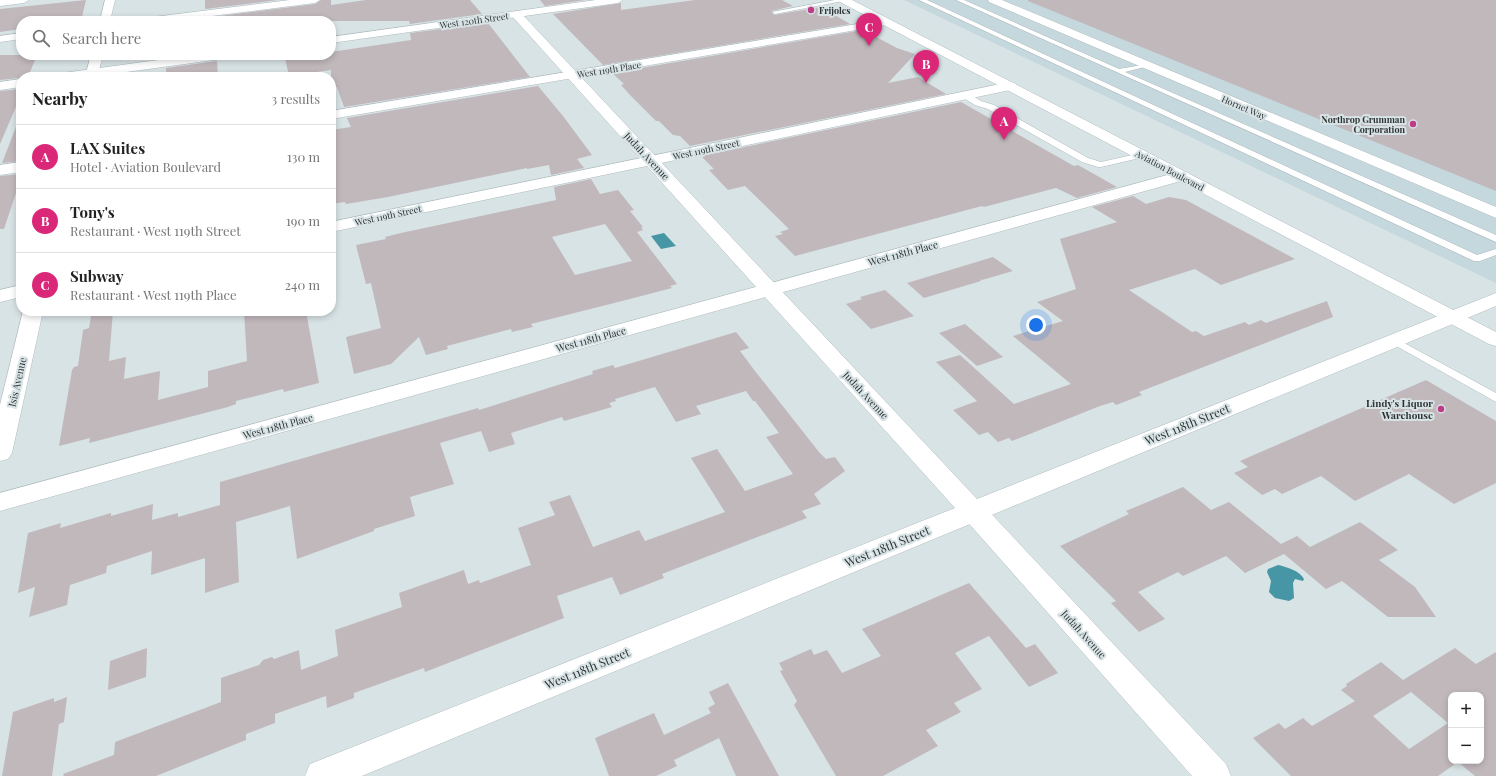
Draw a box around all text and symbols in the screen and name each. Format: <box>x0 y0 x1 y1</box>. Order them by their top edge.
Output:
place label: Frijoles <box>819 4 850 16</box>
marker: Frijoles <box>806 5 816 15</box>
street label: West 120th Street <box>438 9 510 31</box>
pin: C <box>856 13 882 46</box>
search box <box>16 16 336 60</box>
icon: search <box>30 27 52 49</box>
text: Search here <box>62 28 141 48</box>
pin: B <box>913 50 939 83</box>
street label: West 119th Place <box>575 58 642 80</box>
text: Nearby <box>32 87 87 109</box>
text: 3 results <box>271 90 320 107</box>
street label: Hornet Way <box>1220 92 1268 122</box>
pin: A <box>991 107 1017 140</box>
place label: Northrop Grumman Corporation <box>1321 113 1405 135</box>
marker: Northrop Grumman Corporation <box>1408 119 1418 129</box>
street label: Judah Avenue <box>620 128 673 183</box>
street label: West 119th Street <box>671 136 741 162</box>
text: LAX Suites <box>70 138 145 158</box>
street label: Aviation Boulevard <box>1133 146 1207 194</box>
text: A <box>41 148 49 165</box>
text: 130 m <box>287 148 320 165</box>
text: Hotel · Aviation Boulevard <box>70 158 221 175</box>
text: Tony's <box>70 202 115 222</box>
street label: West 119th Street <box>353 202 423 228</box>
text: B <box>41 212 49 229</box>
text: 190 m <box>286 212 320 229</box>
text: Restaurant · West 119th Street <box>70 222 241 239</box>
street label: West 118th Place <box>866 237 939 269</box>
text: Subway <box>70 266 124 286</box>
text: C <box>40 276 50 293</box>
text: 240 m <box>285 276 320 293</box>
text: Restaurant · West 119th Place <box>70 286 237 303</box>
your location <box>1026 315 1046 335</box>
street label: West 118th Place <box>554 323 627 355</box>
street label: Isis Avenue <box>5 356 29 408</box>
street label: Judah Avenue <box>839 367 892 422</box>
place label: Lindy's Liquor Warehouse <box>1366 396 1433 422</box>
street label: West 118th Street <box>1141 399 1232 449</box>
marker: Lindy's Liquor Warehouse <box>1436 404 1446 414</box>
street label: West 118th Place <box>241 410 314 442</box>
street label: West 118th Street <box>841 521 932 571</box>
street label: Judah Avenue <box>1058 606 1110 661</box>
street label: West 118th Street <box>541 643 632 693</box>
map controls <box>1448 692 1484 764</box>
button: + <box>1448 692 1484 728</box>
button: − <box>1448 728 1484 764</box>

